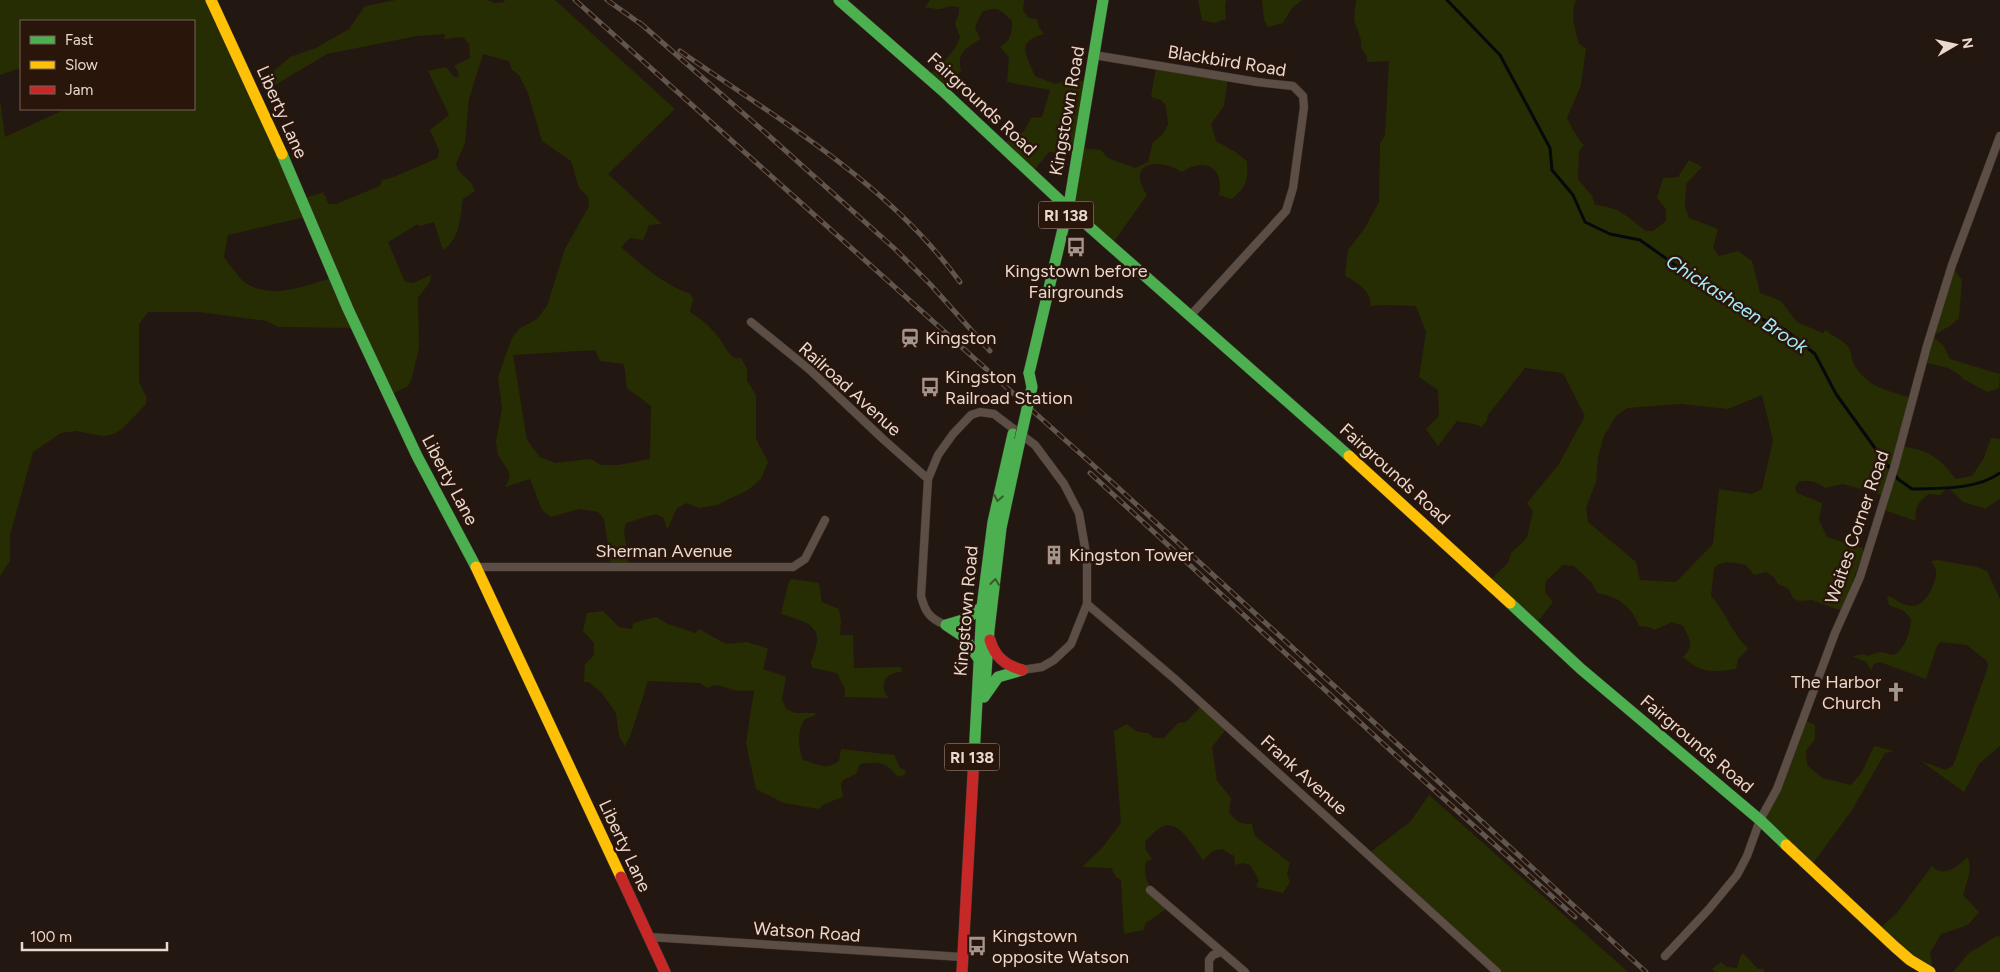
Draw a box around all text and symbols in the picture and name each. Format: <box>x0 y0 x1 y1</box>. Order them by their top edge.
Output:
legend <box>20 20 195 110</box>
north arrow <box>1930 20 1980 70</box>
text: Fast <box>65 31 94 49</box>
text: N <box>1958 36 1977 50</box>
street label: Blackbird Road <box>1166 41 1288 81</box>
street label: Kingstown Road <box>1045 45 1089 177</box>
street label: Fairgrounds Road <box>923 48 1041 160</box>
text: Slow <box>65 56 98 74</box>
street label: Liberty Lane <box>252 62 312 162</box>
text: Jam <box>65 81 93 99</box>
road number: RI 138 <box>1038 202 1094 228</box>
bus stop icon: Kingstown before Fairgrounds <box>1065 236 1087 258</box>
water label: Chickasheen Brook <box>1662 250 1813 359</box>
place label: Kingstown before Fairgrounds <box>1004 260 1148 303</box>
station icon: Kingston <box>899 327 921 349</box>
place label: Kingston <box>925 327 996 349</box>
street label: Railroad Avenue <box>794 337 906 441</box>
place label: Kingston Railroad Station <box>945 366 1073 409</box>
bus stop icon: Kingston Railroad Station <box>919 376 941 398</box>
street label: Fairgrounds Road <box>1335 419 1455 529</box>
street label: Liberty Lane <box>417 431 483 529</box>
street label: Waites Corner Road <box>1820 447 1894 607</box>
one-way arrow <box>993 494 1003 502</box>
street label: Sherman Avenue <box>596 540 733 562</box>
building icon: Kingston Tower <box>1043 544 1065 566</box>
place label: Kingston Tower <box>1069 544 1194 566</box>
street label: Kingstown Road <box>949 545 983 677</box>
one-way arrow <box>989 578 1000 586</box>
place label: The Harbor Church <box>1791 671 1881 714</box>
church icon: The Harbor Church <box>1885 681 1907 703</box>
street label: Fairgrounds Road <box>1636 690 1758 798</box>
street label: Frank Avenue <box>1256 730 1352 820</box>
road number: RI 138 <box>944 744 1000 770</box>
street label: Liberty Lane <box>594 796 656 896</box>
street label: Watson Road <box>753 917 861 947</box>
scale bar <box>22 920 168 952</box>
place label: Kingstown opposite Watson <box>992 925 1129 968</box>
text: 100 m <box>30 928 72 946</box>
bus stop icon: Kingstown opposite Watson <box>966 935 988 957</box>

